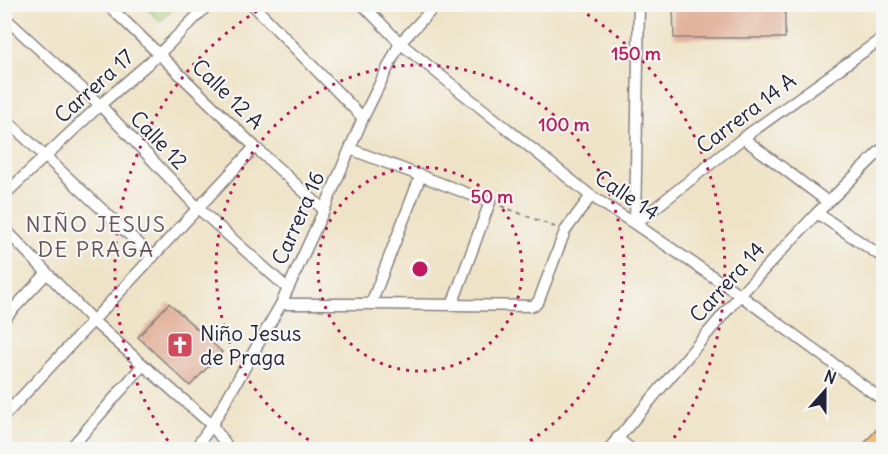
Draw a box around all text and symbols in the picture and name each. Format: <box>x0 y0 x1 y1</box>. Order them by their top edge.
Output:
text: 150 m <box>611 42 661 65</box>
street label: Carrera 17 <box>49 43 139 129</box>
street label: Calle 12 A <box>186 53 270 135</box>
street label: Carrera 14 A <box>691 67 801 159</box>
street label: Calle 12 <box>125 105 193 175</box>
text: 100 m <box>539 113 590 136</box>
street label: Calle 14 <box>590 164 664 226</box>
street label: Carrera 16 <box>265 167 331 269</box>
text: 50 m <box>471 185 513 208</box>
district label: NIÑO JESUS DE PRAGA <box>25 210 167 263</box>
street label: Carrera 14 <box>684 236 770 328</box>
centre of rings <box>410 259 430 279</box>
place label: Niño Jesus de Praga <box>200 320 301 371</box>
church icon: Niño Jesus de Praga <box>165 330 195 360</box>
north arrow <box>795 361 855 421</box>
text: N <box>822 366 839 388</box>

